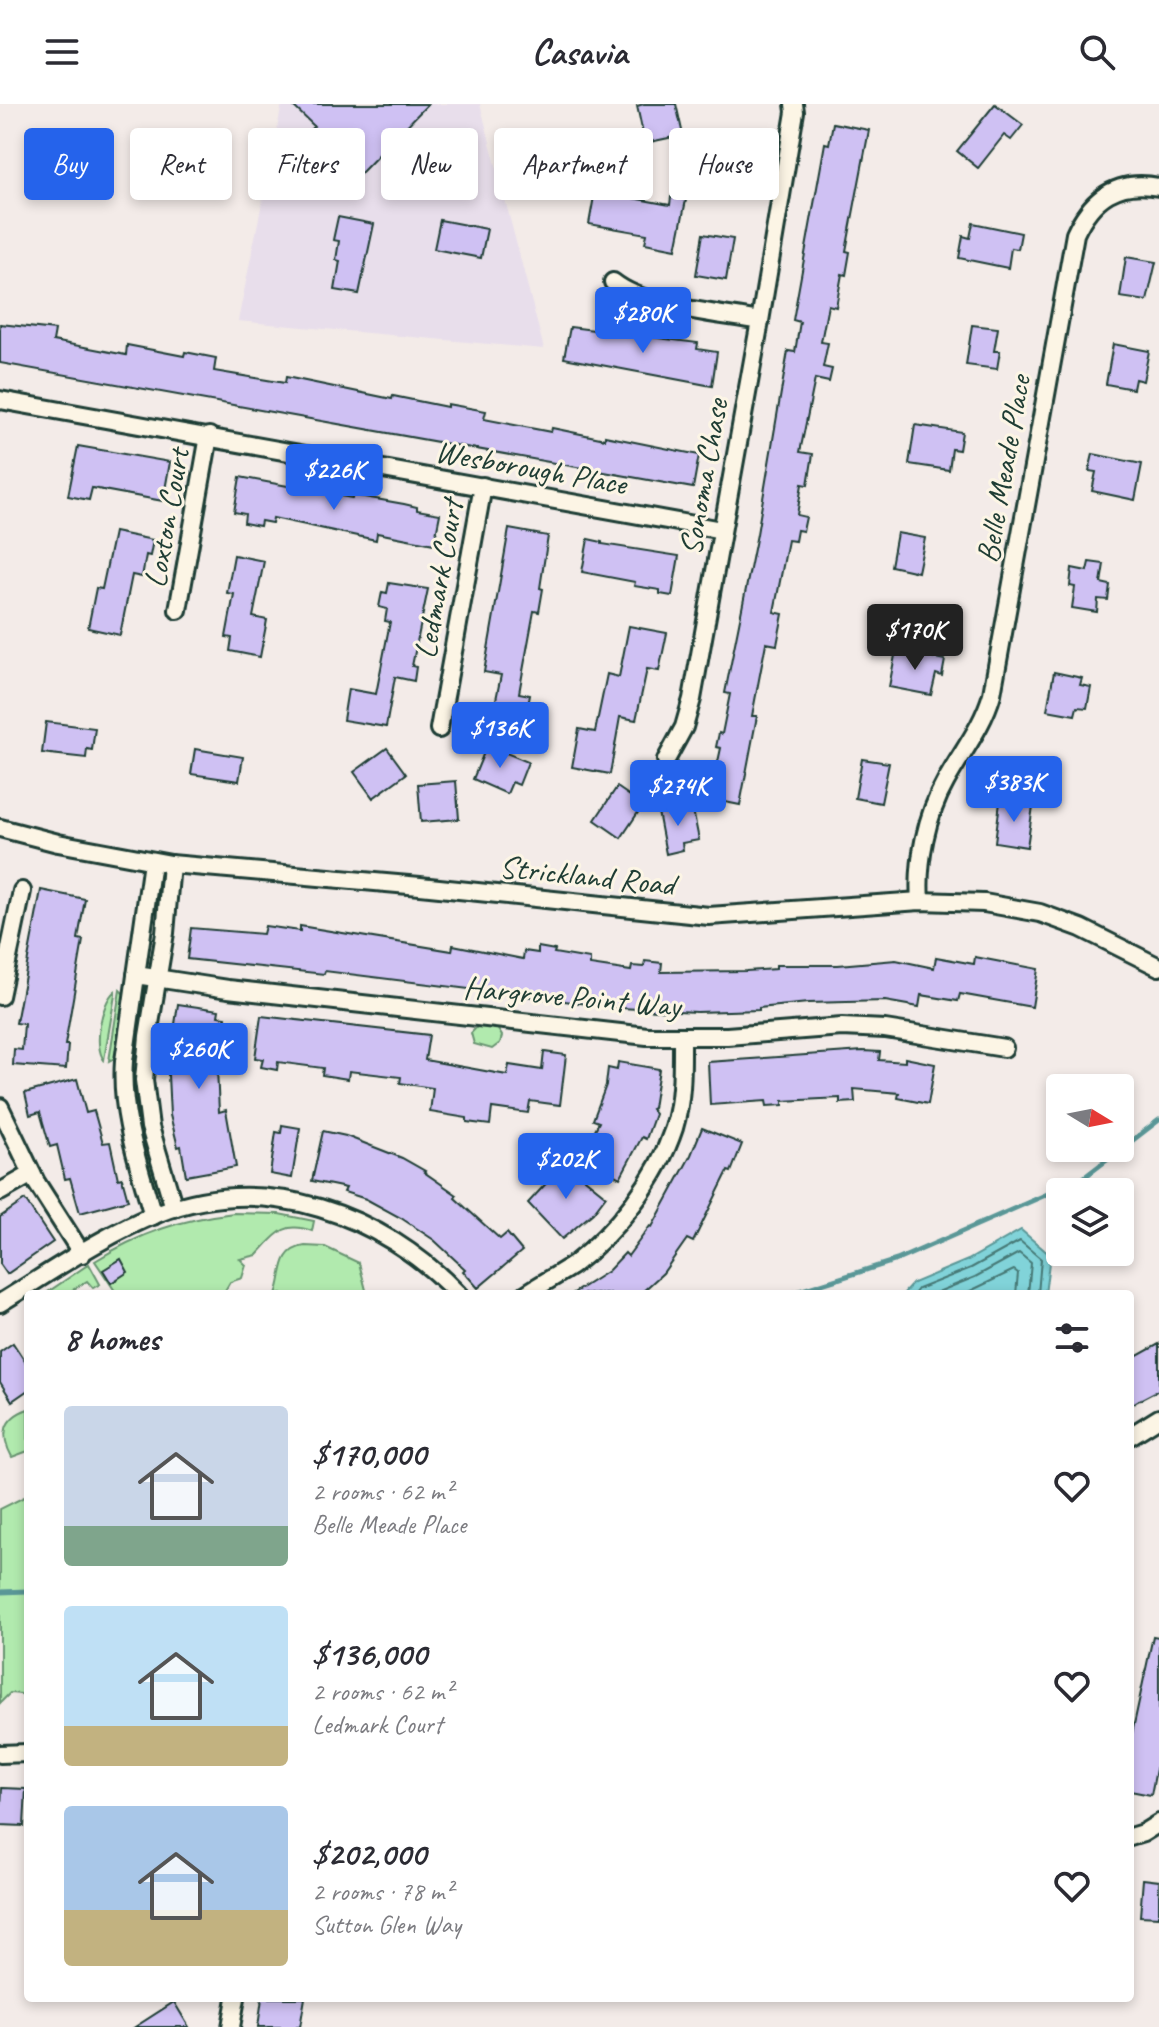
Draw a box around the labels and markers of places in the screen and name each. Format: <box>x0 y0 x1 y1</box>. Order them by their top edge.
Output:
pin: $280K <box>587 287 699 355</box>
pin: $226K <box>278 444 390 512</box>
pin: $170K <box>859 604 971 672</box>
pin: $136K <box>444 702 556 770</box>
pin: $383K <box>958 756 1070 824</box>
pin: $274K <box>622 760 734 828</box>
pin: $260K <box>143 1023 255 1091</box>
pin: $202K <box>510 1133 622 1201</box>

